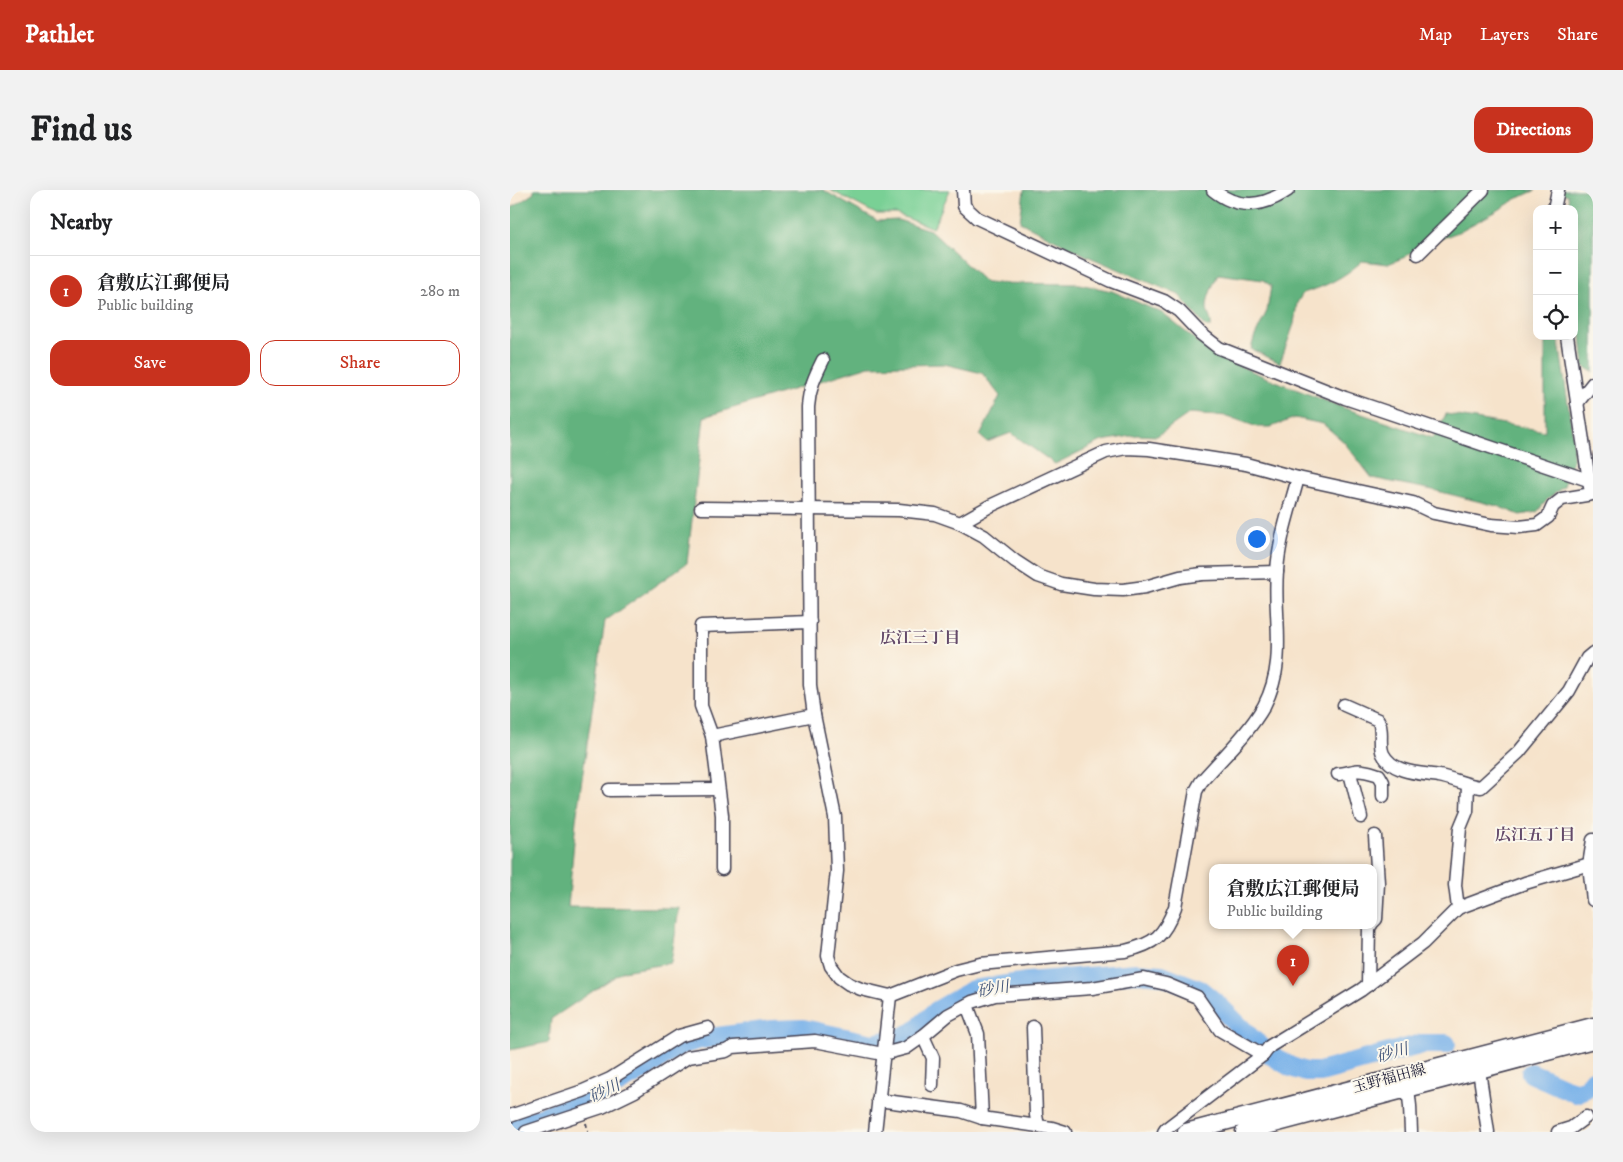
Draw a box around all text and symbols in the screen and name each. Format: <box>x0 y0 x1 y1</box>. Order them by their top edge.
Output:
text: Pathlet <box>25 20 94 50</box>
text: Map <box>1419 24 1452 46</box>
text: Layers <box>1480 24 1529 46</box>
text: Share <box>1557 24 1598 46</box>
button: Directions <box>1474 107 1593 153</box>
text: Find us <box>30 108 132 152</box>
map controls <box>1533 205 1578 340</box>
button: + <box>1533 205 1578 250</box>
text: Nearby <box>50 210 112 236</box>
button: − <box>1533 250 1578 295</box>
text: 倉敷広江郵便局 <box>97 272 230 295</box>
text: 1 <box>63 281 69 301</box>
text: 280 m <box>420 281 460 301</box>
text: Public building <box>97 295 193 315</box>
button: locate <box>1533 295 1578 340</box>
button: Save <box>50 340 250 386</box>
button: Share <box>260 340 460 386</box>
your location <box>1244 526 1270 552</box>
district label: 広江三丁目 <box>880 628 960 648</box>
district label: 広江五丁目 <box>1495 825 1575 845</box>
popup <box>1209 864 1377 929</box>
text: 倉敷広江郵便局 <box>1226 878 1360 901</box>
text: Public building <box>1226 901 1323 921</box>
pin: 1 <box>1277 945 1309 986</box>
water label: 砂川 <box>976 976 1013 1002</box>
water label: 砂川 <box>1374 1038 1412 1067</box>
street label: 玉野福田線 <box>1350 1060 1428 1097</box>
water label: 砂川 <box>586 1074 625 1107</box>

